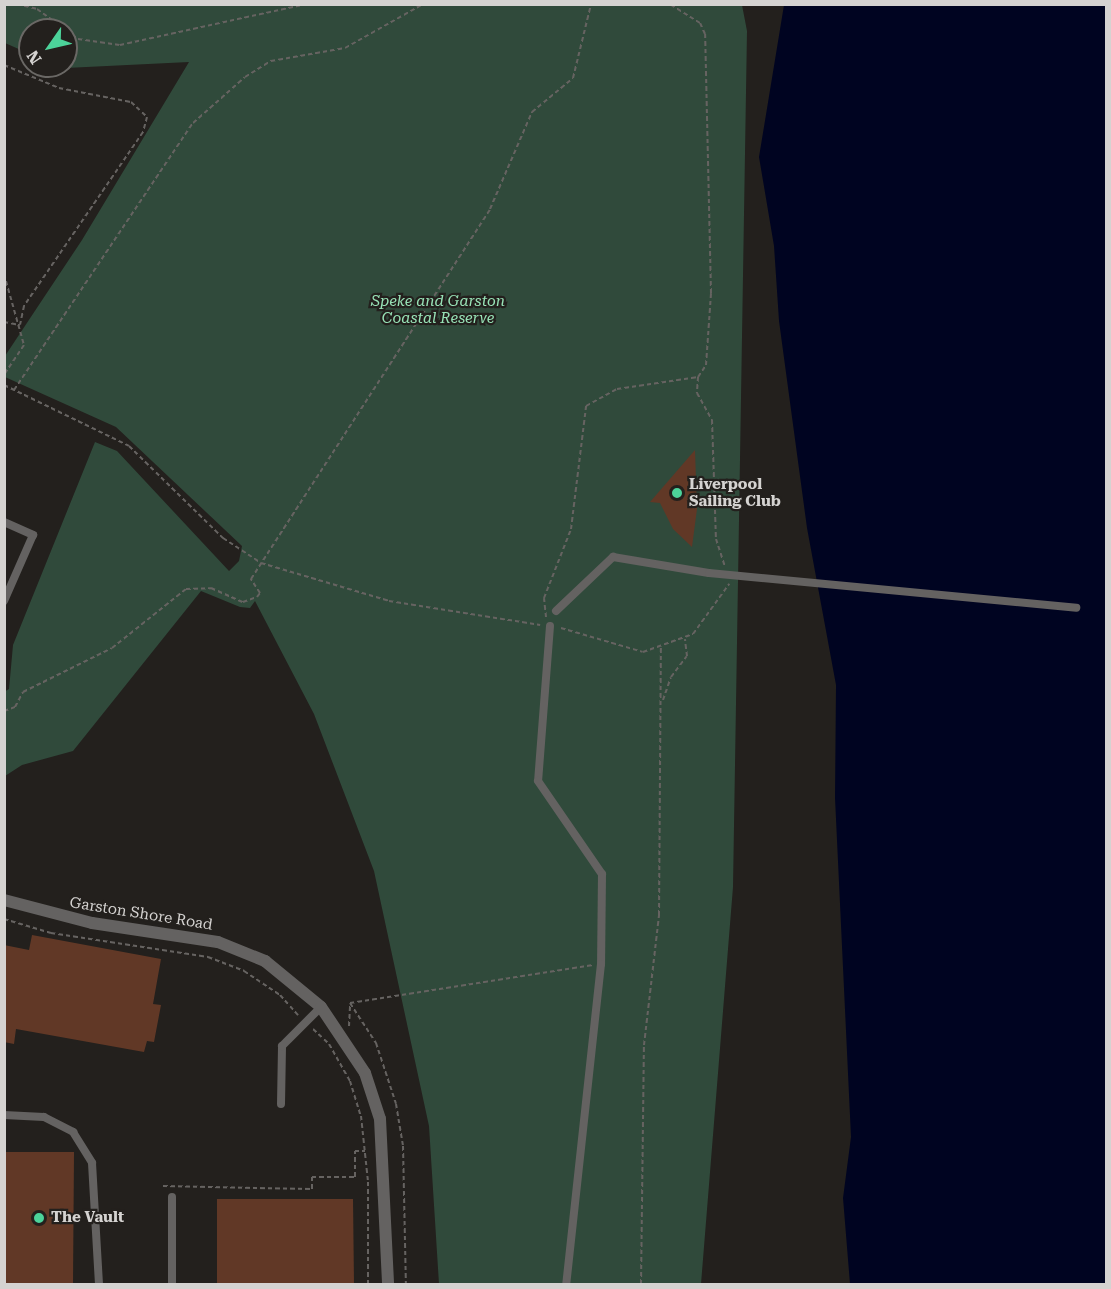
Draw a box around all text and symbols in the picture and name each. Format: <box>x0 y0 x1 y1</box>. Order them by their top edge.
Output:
north arrow <box>18 18 78 78</box>
text: N <box>23 47 46 68</box>
park label: Speke and Garston Coastal Reserve <box>371 292 505 327</box>
place label: Liverpool Sailing Club <box>689 475 781 510</box>
marker: Liverpool Sailing Club <box>670 486 684 500</box>
street label: Garston Shore Road <box>68 894 214 934</box>
place label: The Vault <box>51 1209 124 1227</box>
marker: The Vault <box>32 1211 46 1225</box>

